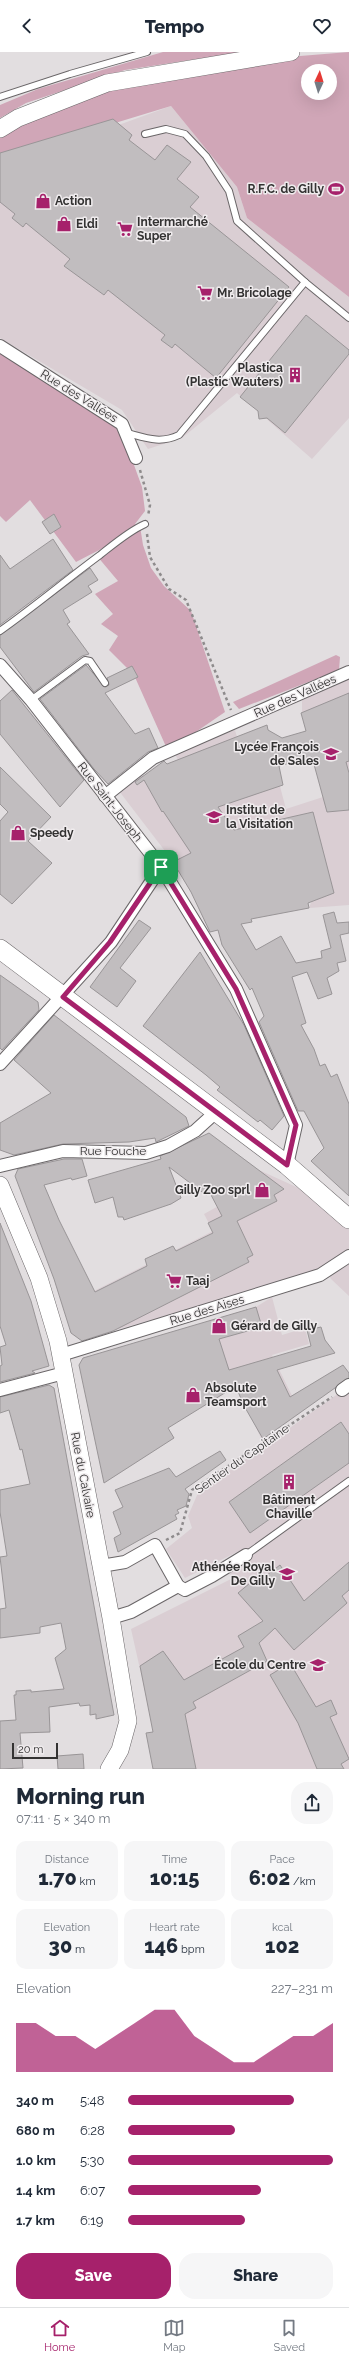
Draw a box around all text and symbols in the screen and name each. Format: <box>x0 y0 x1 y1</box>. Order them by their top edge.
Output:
icon: back <box>16 15 38 37</box>
icon: heart <box>311 15 333 37</box>
text: Tempo <box>145 16 204 37</box>
north arrow <box>301 64 337 100</box>
map controls <box>301 64 337 100</box>
sports icon: R.F.C. de Gilly <box>327 180 345 198</box>
place label: R.F.C. de Gilly <box>247 182 324 196</box>
shop icon: Action <box>34 192 52 210</box>
place label: Action <box>55 194 92 208</box>
shop icon: Eldi <box>55 215 73 233</box>
place label: Intermarché Super <box>137 215 208 243</box>
place label: Eldi <box>76 217 98 231</box>
supermarket icon: Intermarché Super <box>116 220 134 238</box>
supermarket icon: Mr. Bricolage <box>196 284 214 302</box>
place label: Mr. Bricolage <box>217 286 292 300</box>
place label: Plastica (Plastic Wauters) <box>186 361 283 389</box>
building icon: Plastica (Plastic Wauters) <box>286 366 304 384</box>
street label: Rue des Vallées <box>38 367 120 425</box>
street label: Rue des Vallées <box>252 672 338 720</box>
place label: Lycée François de Sales <box>234 740 319 768</box>
school or university icon: Lycée François de Sales <box>322 745 340 763</box>
street label: Rue Saint-Joseph <box>75 760 145 844</box>
place label: Institut de la Visitation <box>226 803 293 831</box>
school or university icon: Institut de la Visitation <box>205 808 223 826</box>
shop icon: Speedy <box>9 824 27 842</box>
place label: Speedy <box>30 826 74 840</box>
pin <box>144 850 178 884</box>
icon: arrive <box>150 856 172 878</box>
street label: Rue Fouche <box>80 1144 146 1158</box>
shop icon: Gilly Zoo sprl <box>253 1181 271 1199</box>
place label: Gilly Zoo sprl <box>175 1183 250 1197</box>
supermarket icon: Taaj <box>165 1272 183 1290</box>
place label: Taaj <box>186 1274 209 1288</box>
street label: Rue des Aises <box>168 1292 246 1328</box>
shop icon: Gérard de Gilly <box>210 1317 228 1335</box>
place label: Gérard de Gilly <box>231 1319 317 1333</box>
place label: Absolute Teamsport <box>205 1381 267 1409</box>
shop icon: Absolute Teamsport <box>184 1386 202 1404</box>
street label: Sentier du Capitaine <box>192 1421 292 1497</box>
street label: Rue du Calvaire <box>68 1431 98 1519</box>
building icon: Bâtiment Chaville <box>280 1473 298 1491</box>
place label: Bâtiment Chaville <box>263 1493 316 1521</box>
place label: Athénée Royal De Gilly <box>192 1560 275 1588</box>
school or university icon: Athénée Royal De Gilly <box>278 1565 296 1583</box>
school or university icon: École du Centre <box>309 1656 327 1674</box>
place label: École du Centre <box>214 1657 306 1672</box>
scale bar <box>12 1741 58 1760</box>
text: 20 m <box>18 1743 43 1756</box>
button: share <box>291 1782 333 1824</box>
text: Morning run <box>16 1783 145 1809</box>
text: 07:11 · 5 × 340 m <box>16 1811 110 1826</box>
text: Distance <box>45 1853 89 1866</box>
text: Time <box>162 1853 187 1866</box>
text: Pace <box>270 1853 295 1866</box>
text: 1.70 <box>38 1866 77 1890</box>
text: 10:15 <box>150 1866 199 1890</box>
text: 6:02 <box>249 1866 290 1890</box>
text: km <box>77 1875 96 1888</box>
text: /km <box>290 1875 316 1888</box>
text: Elevation <box>43 1921 90 1934</box>
text: Heart rate <box>149 1921 200 1934</box>
text: kcal <box>272 1921 292 1934</box>
text: 30 <box>49 1934 72 1958</box>
text: 146 <box>144 1934 178 1958</box>
text: 102 <box>265 1934 299 1958</box>
text: m <box>72 1943 85 1956</box>
text: bpm <box>178 1943 205 1956</box>
text: Elevation <box>16 1981 71 1996</box>
text: 227–231 m <box>271 1981 333 1996</box>
text: 340 m <box>16 2093 54 2108</box>
text: 5:48 <box>80 2093 104 2108</box>
text: 680 m <box>16 2123 55 2138</box>
text: 6:28 <box>80 2123 105 2138</box>
text: 1.0 km <box>16 2153 56 2168</box>
text: 5:30 <box>80 2153 104 2168</box>
text: 1.4 km <box>16 2183 55 2198</box>
text: 6:07 <box>80 2183 105 2198</box>
text: 1.7 km <box>16 2213 55 2228</box>
text: 6:19 <box>80 2213 103 2228</box>
button: Save <box>16 2253 171 2299</box>
button: Share <box>179 2253 333 2299</box>
tab: Home <box>44 2317 75 2354</box>
tab: Map <box>163 2317 186 2354</box>
tab: Saved <box>274 2317 305 2354</box>

